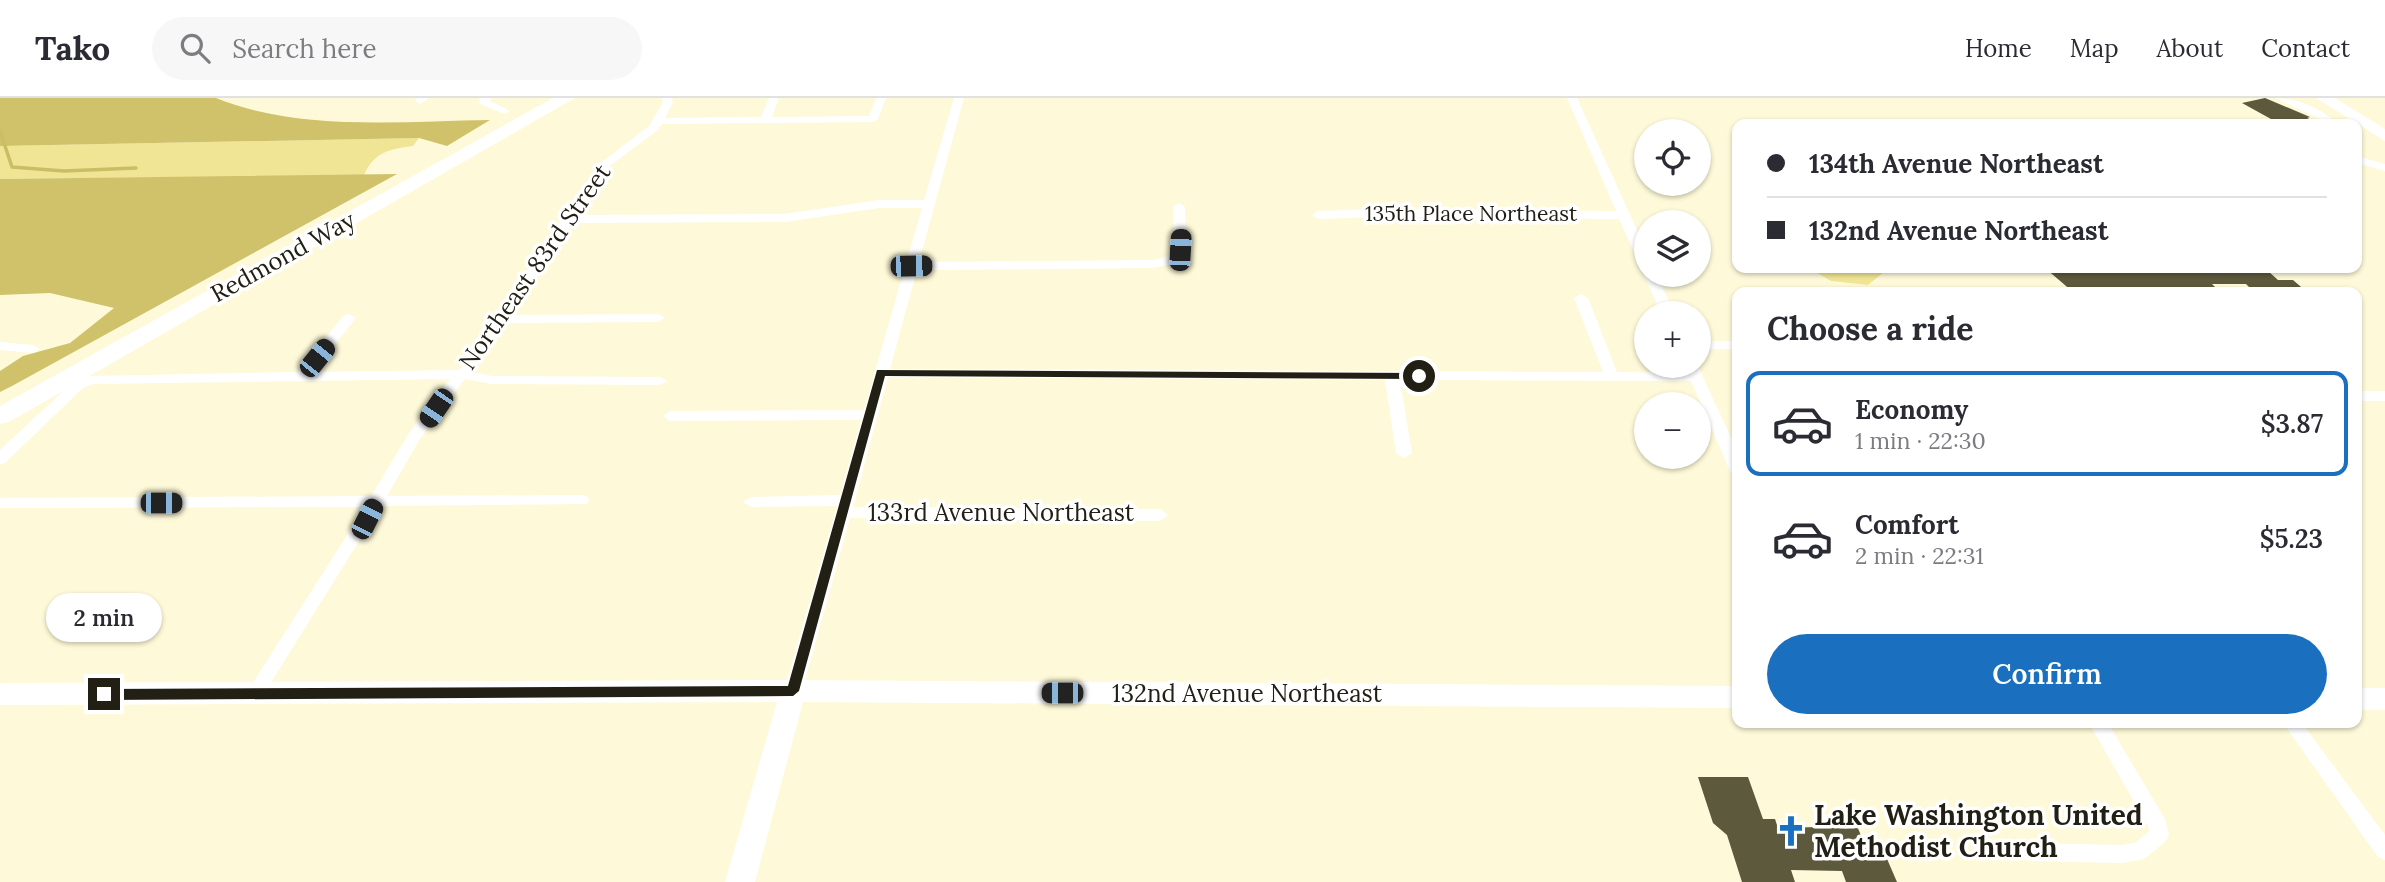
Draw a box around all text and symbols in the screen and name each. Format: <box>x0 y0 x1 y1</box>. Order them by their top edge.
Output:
search box <box>152 17 642 80</box>
text: Tako <box>35 27 110 69</box>
icon: search <box>176 29 214 67</box>
text: Search here <box>232 32 377 65</box>
text: Home <box>1965 33 2032 64</box>
text: Map <box>2070 33 2119 64</box>
text: About <box>2157 33 2223 64</box>
text: Contact <box>2261 33 2350 64</box>
map controls <box>1634 119 1711 469</box>
button: locate <box>1634 119 1711 196</box>
text: 134th Avenue Northeast <box>1809 147 2104 180</box>
street label: Northeast 83rd Street <box>452 157 618 376</box>
street label: 135th Place Northeast <box>1365 200 1578 227</box>
street label: Redmond Way <box>205 204 361 309</box>
button: layers <box>1634 210 1711 287</box>
text: 132nd Avenue Northeast <box>1809 214 2108 247</box>
car <box>1169 228 1192 272</box>
car <box>890 255 933 277</box>
button: + <box>1634 301 1711 378</box>
text: Choose a ride <box>1767 308 1974 349</box>
car <box>296 335 339 381</box>
route start <box>1403 360 1435 392</box>
car <box>416 385 457 431</box>
button: − <box>1634 392 1711 469</box>
icon: car <box>1771 392 1834 455</box>
text: Economy <box>1855 393 1968 426</box>
text: $3.87 <box>2261 407 2323 440</box>
text: 1 min · 22:30 <box>1855 426 1986 455</box>
car <box>141 493 183 514</box>
car <box>349 496 386 542</box>
street label: 133rd Avenue Northeast <box>868 497 1135 528</box>
icon: car <box>1771 507 1834 570</box>
text: Comfort <box>1855 508 1959 541</box>
text: $5.23 <box>2260 522 2323 555</box>
text: 2 min · 22:31 <box>1855 541 1984 570</box>
callout: 2 min <box>46 592 162 642</box>
text: 2 min <box>74 603 134 632</box>
button: Confirm <box>1767 634 2327 714</box>
route end <box>88 678 120 710</box>
street label: 132nd Avenue Northeast <box>1112 678 1383 709</box>
car <box>1042 683 1084 704</box>
place label: Lake Washington United Methodist Church <box>1814 797 2143 865</box>
church icon: Lake Washington United Methodist Church <box>1774 814 1808 848</box>

